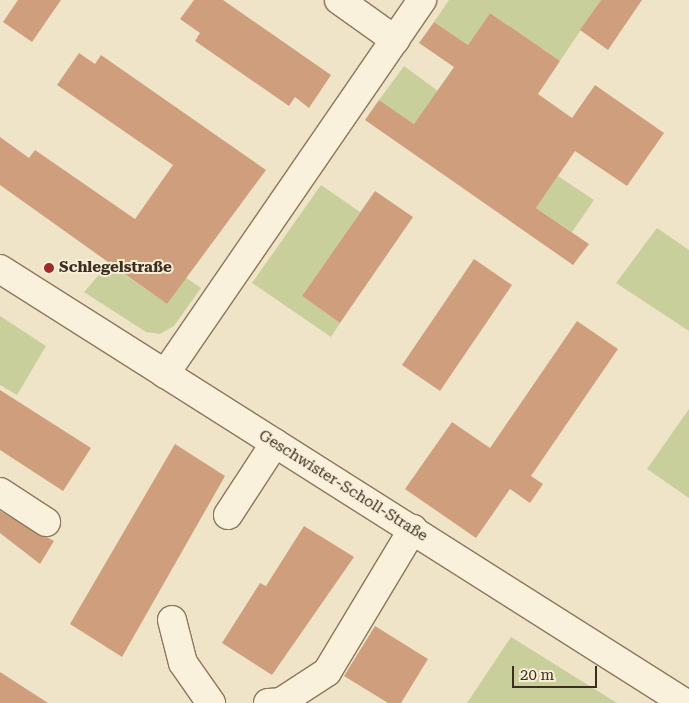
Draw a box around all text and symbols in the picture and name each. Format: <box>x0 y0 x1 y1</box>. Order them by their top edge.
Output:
place label: Schlegelstraße <box>59 259 172 277</box>
marker: Schlegelstraße <box>43 262 55 274</box>
street label: Geschwister-Scholl-Straße <box>255 427 431 545</box>
scale bar <box>514 656 599 688</box>
text: 20 m <box>520 666 554 684</box>

